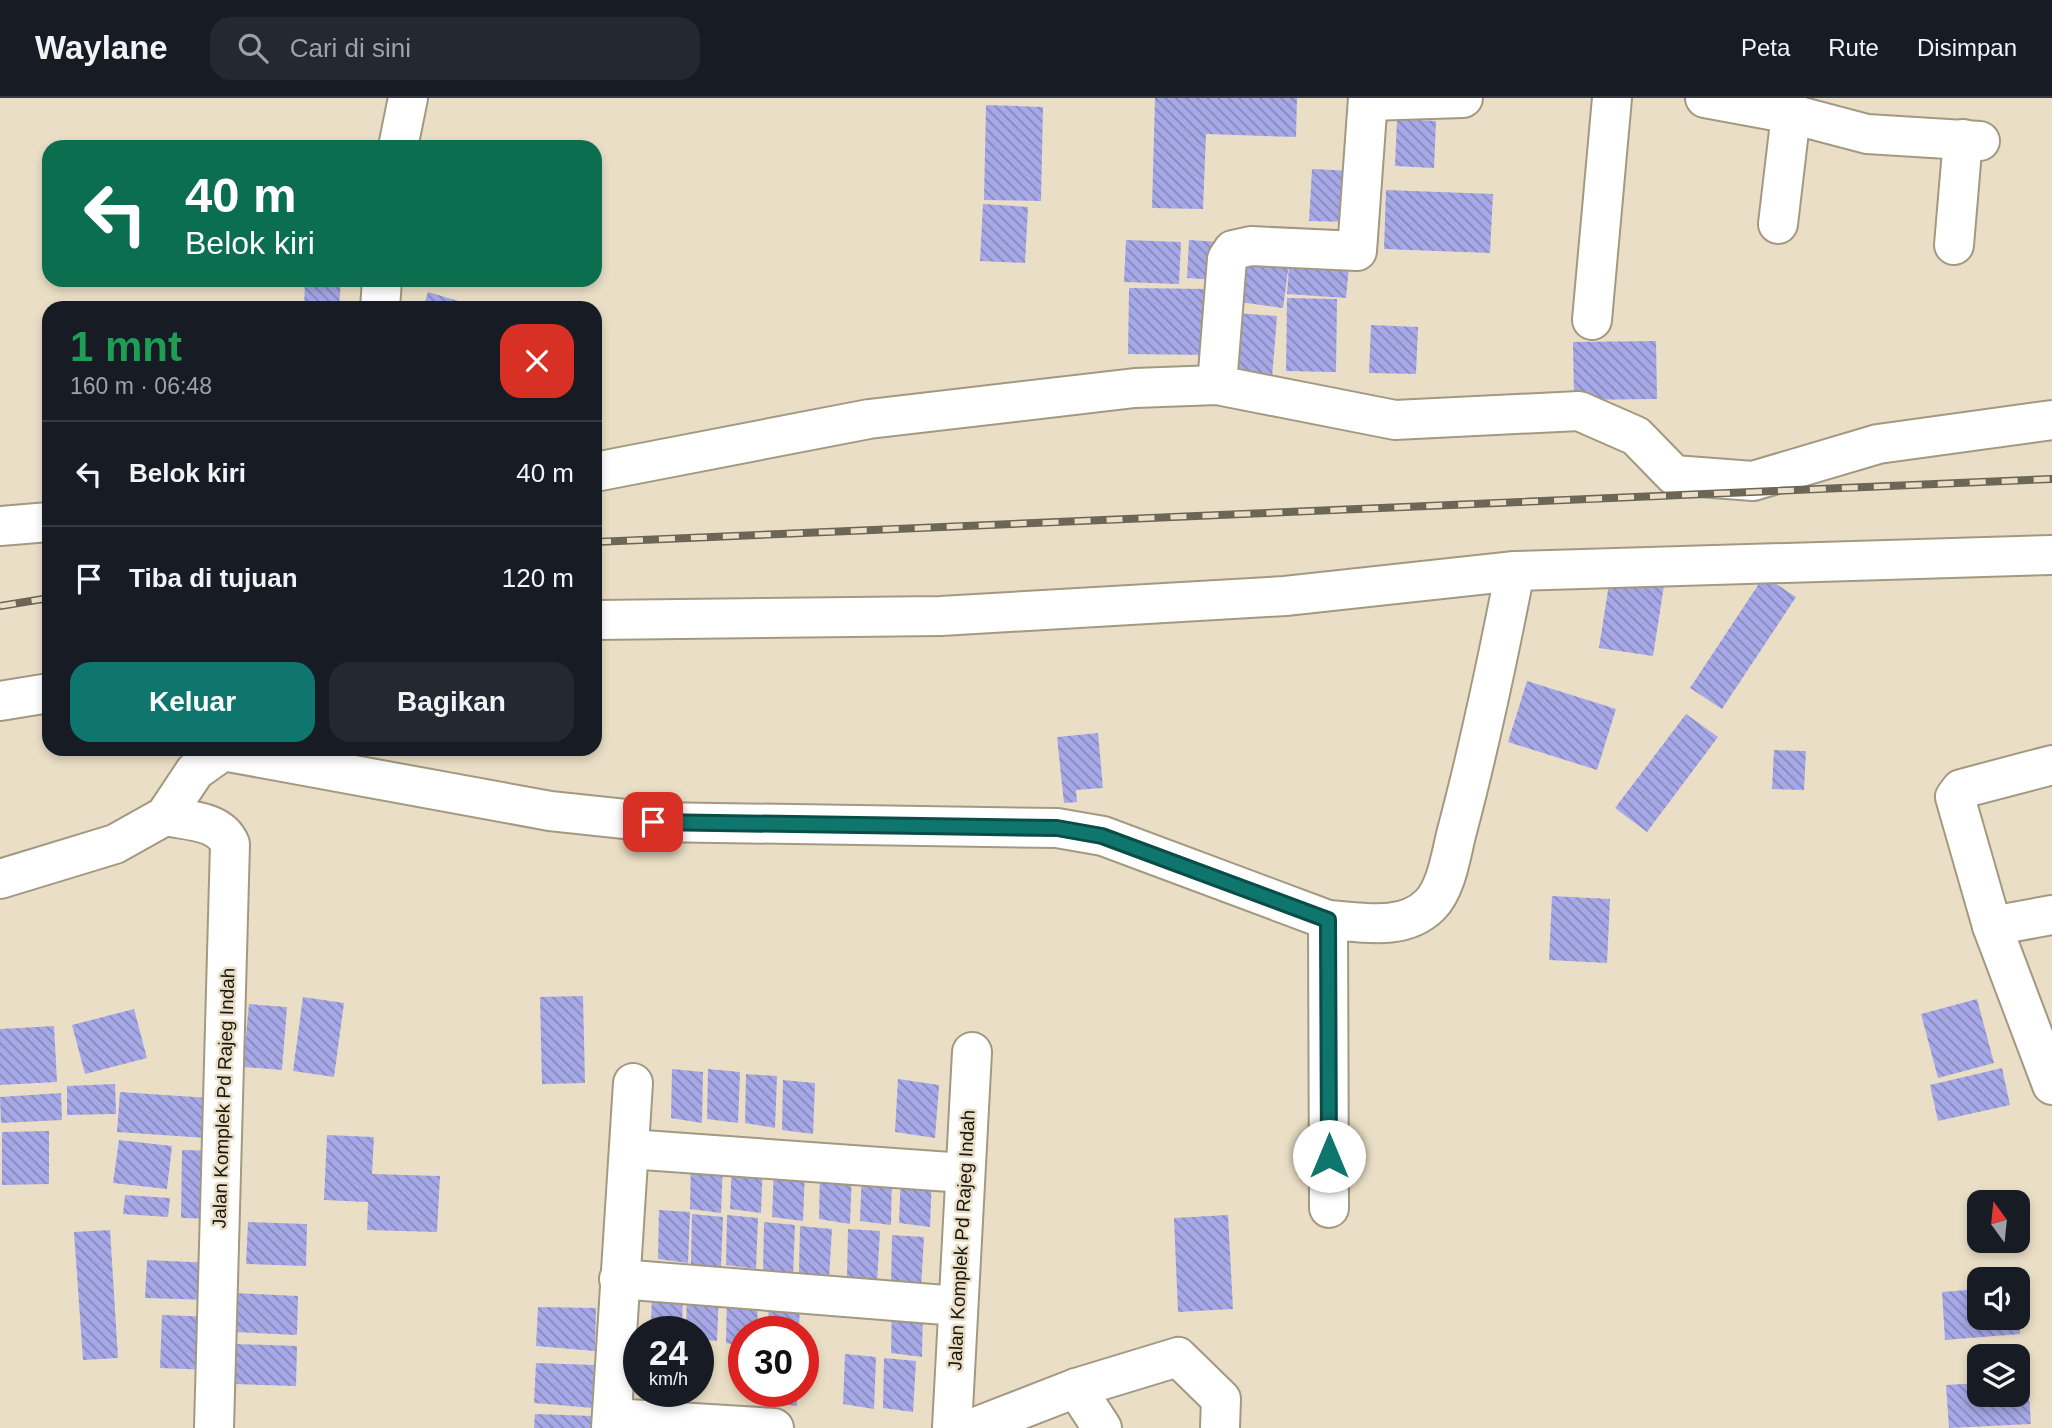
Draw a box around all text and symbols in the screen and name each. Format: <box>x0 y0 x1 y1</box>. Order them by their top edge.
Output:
search box <box>210 17 700 80</box>
text: Waylane <box>35 29 168 66</box>
icon: search <box>234 29 272 67</box>
text: Cari di sini <box>290 33 411 63</box>
text: Peta <box>1741 34 1790 61</box>
text: Rute <box>1828 34 1879 61</box>
text: Disimpan <box>1917 34 2017 61</box>
icon: left <box>70 168 161 259</box>
text: 40 m <box>185 168 297 222</box>
text: Belok kiri <box>185 225 315 261</box>
text: 1 mnt <box>70 323 182 370</box>
button: close <box>500 324 574 398</box>
text: 160 m · 06:48 <box>70 373 212 399</box>
icon: left <box>70 455 108 493</box>
text: Belok kiri <box>129 458 246 488</box>
text: 40 m <box>516 458 574 488</box>
icon: arrive <box>70 560 108 598</box>
text: Tiba di tujuan <box>129 563 298 593</box>
text: 120 m <box>502 563 574 593</box>
button: Keluar <box>70 662 315 742</box>
button: Bagikan <box>329 662 574 742</box>
pin <box>623 792 683 852</box>
icon: arrive <box>634 803 672 841</box>
street label: Jalan Komplek Pd Rajeg Indah <box>208 967 239 1229</box>
street label: Jalan Komplek Pd Rajeg Indah <box>944 1109 979 1371</box>
position arrow <box>1292 1119 1366 1193</box>
north arrow <box>1967 1190 2030 1253</box>
map controls <box>1967 1190 2030 1407</box>
button: sound <box>1967 1267 2030 1330</box>
speed limit sign: 30 <box>728 1316 819 1407</box>
text: 24 <box>649 1333 688 1372</box>
button: layers <box>1967 1344 2030 1407</box>
text: km/h <box>649 1369 688 1389</box>

